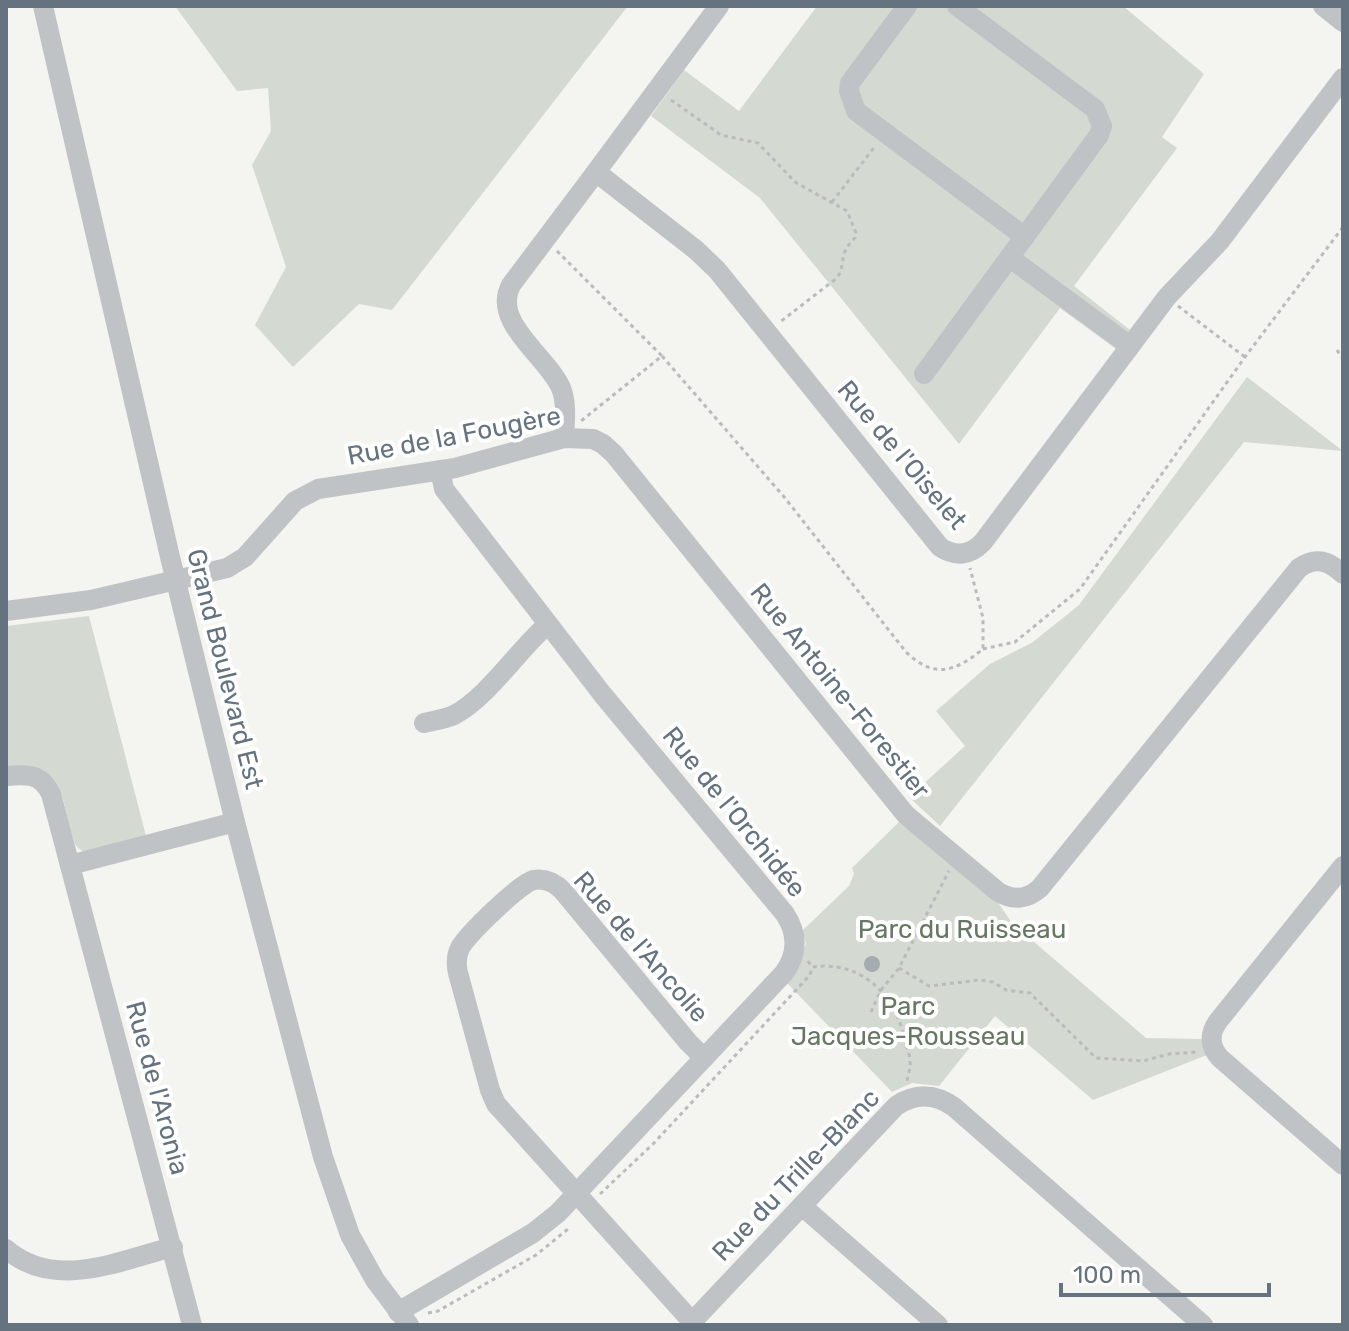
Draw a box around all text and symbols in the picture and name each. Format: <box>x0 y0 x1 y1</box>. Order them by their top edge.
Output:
street label: Rue de l'Oiselet <box>831 374 973 536</box>
street label: Rue de la Fougère <box>345 400 563 472</box>
street label: Grand Boulevard Est <box>180 546 270 792</box>
street label: Rue Antoine-Forestier <box>744 577 936 805</box>
street label: Rue de l'Orchidée <box>656 721 812 903</box>
street label: Rue de l'Ancolie <box>567 865 715 1029</box>
park label: Parc du Ruisseau <box>858 914 1066 945</box>
park label: Parc Jacques-Rousseau <box>791 991 1025 1052</box>
street label: Rue de l'Aronia <box>119 998 195 1178</box>
street label: Rue du Trille-Blanc <box>706 1082 886 1268</box>
scale bar <box>1061 1247 1269 1297</box>
text: 100 m <box>1073 1261 1141 1289</box>

